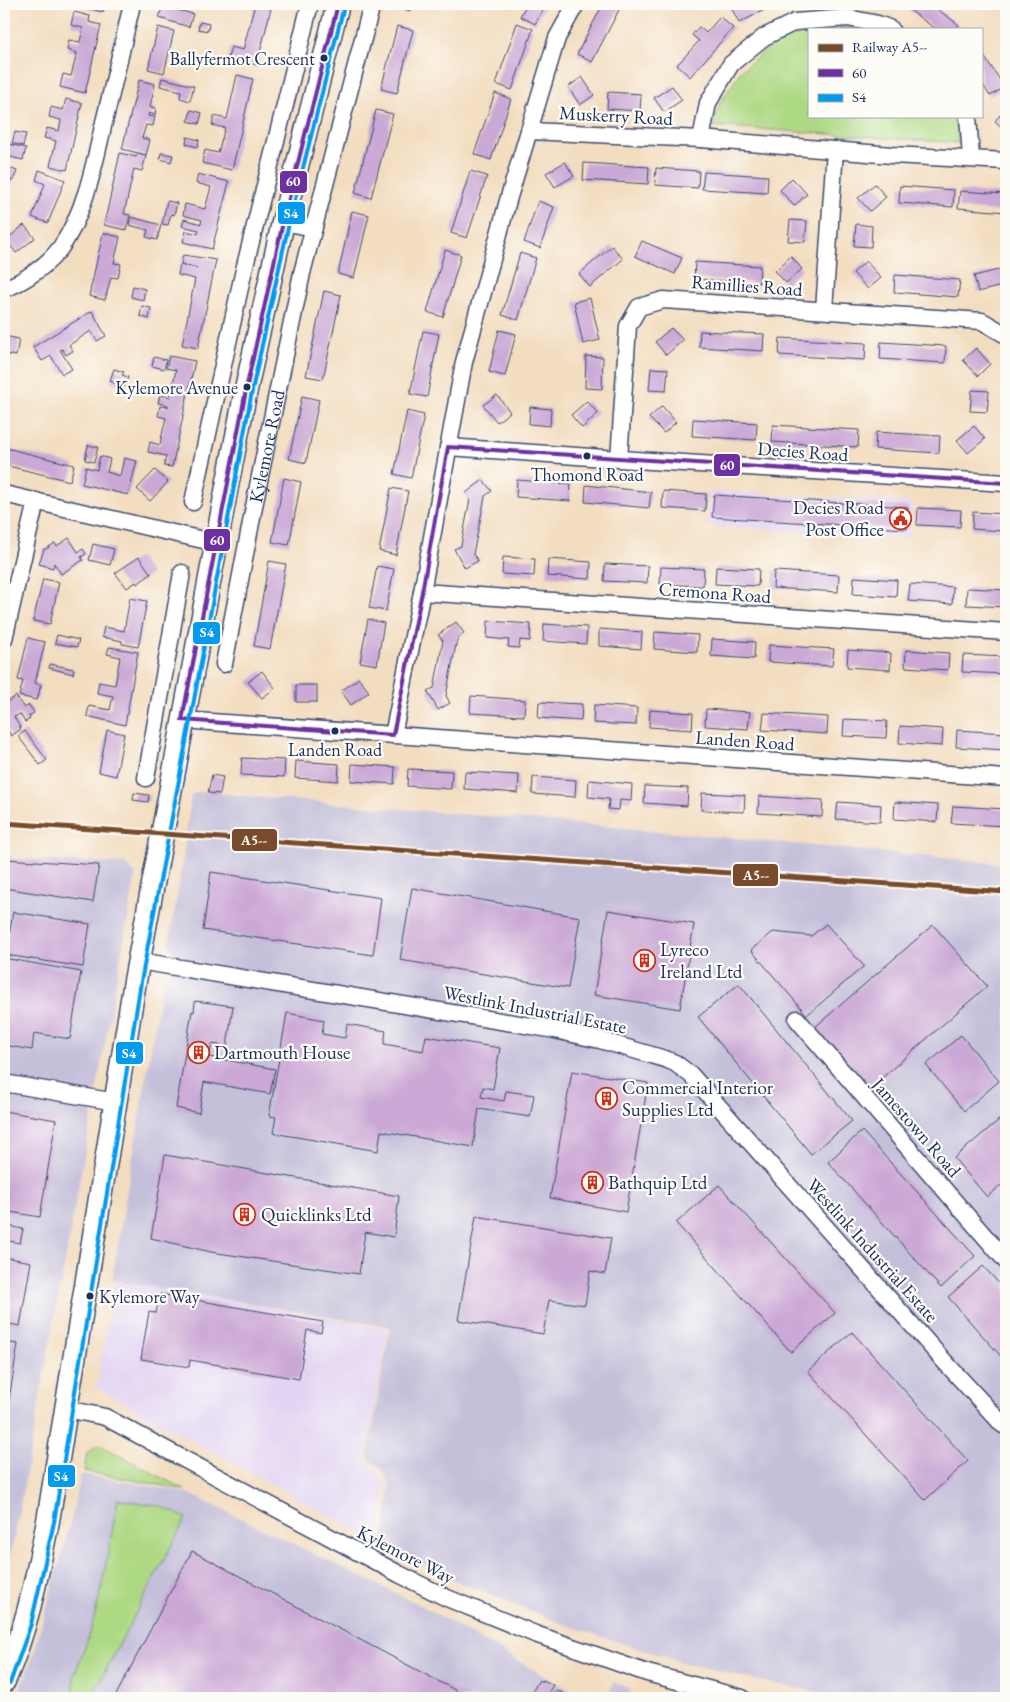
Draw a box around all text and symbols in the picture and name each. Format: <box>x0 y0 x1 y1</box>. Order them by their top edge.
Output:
legend <box>808 28 982 118</box>
text: Railway A5-- <box>852 37 927 56</box>
place label: Ballyfermot Crescent <box>169 47 315 70</box>
marker: Ballyfermot Crescent <box>319 53 329 63</box>
text: 60 <box>852 63 866 82</box>
text: S4 <box>852 87 867 106</box>
street label: Muskerry Road <box>558 100 674 131</box>
line badge: 60 <box>279 170 308 194</box>
text: 60 <box>286 172 301 190</box>
line badge: S4 <box>277 201 306 225</box>
text: S4 <box>284 204 299 222</box>
street label: Ramillies Road <box>690 269 804 302</box>
place label: Kylemore Avenue <box>115 376 238 399</box>
marker: Kylemore Avenue <box>242 382 252 392</box>
street label: Kylemore Road <box>243 387 291 505</box>
street label: Decies Road <box>757 436 850 467</box>
marker: Thomond Road <box>582 451 592 461</box>
line badge: 60 <box>713 453 741 477</box>
text: 60 <box>720 456 735 474</box>
place label: Thomond Road <box>530 463 644 486</box>
place label: Decies Road Post Office <box>793 495 884 542</box>
public building icon: Decies Road Post Office <box>888 506 912 530</box>
line badge: 60 <box>203 528 231 552</box>
text: 60 <box>210 531 225 549</box>
street label: Cremona Road <box>658 576 772 609</box>
line badge: S4 <box>192 621 221 645</box>
text: S4 <box>200 623 215 641</box>
street label: Landen Road <box>695 725 796 756</box>
marker: Landen Road <box>330 726 340 736</box>
place label: Landen Road <box>288 738 383 761</box>
line badge: A5-- <box>231 828 278 852</box>
text: A5-- <box>240 831 268 849</box>
line badge: A5-- <box>732 863 779 887</box>
text: A5-- <box>742 866 770 884</box>
place label: Lyreco Ireland Ltd <box>660 937 743 984</box>
building icon: Lyreco Ireland Ltd <box>632 948 656 972</box>
street label: Westlink Industrial Estate <box>441 979 629 1039</box>
building icon: Dartmouth House <box>186 1040 210 1064</box>
place label: Dartmouth House <box>214 1040 350 1065</box>
line badge: S4 <box>115 1041 144 1065</box>
text: S4 <box>122 1044 137 1062</box>
street label: Jamestown Road <box>865 1071 967 1183</box>
place label: Commercial Interior Supplies Ltd <box>622 1075 774 1122</box>
building icon: Commercial Interior Supplies Ltd <box>594 1086 618 1110</box>
building icon: Bathquip Ltd <box>580 1170 604 1194</box>
place label: Bathquip Ltd <box>608 1170 708 1195</box>
street label: Westlink Industrial Estate <box>801 1173 944 1328</box>
building icon: Quicklinks Ltd <box>233 1202 257 1226</box>
place label: Quicklinks Ltd <box>261 1202 372 1227</box>
place label: Kylemore Way <box>99 1285 200 1308</box>
marker: Kylemore Way <box>85 1291 95 1301</box>
line badge: S4 <box>47 1464 76 1488</box>
text: S4 <box>54 1467 69 1485</box>
street label: Kylemore Way <box>353 1519 459 1590</box>

